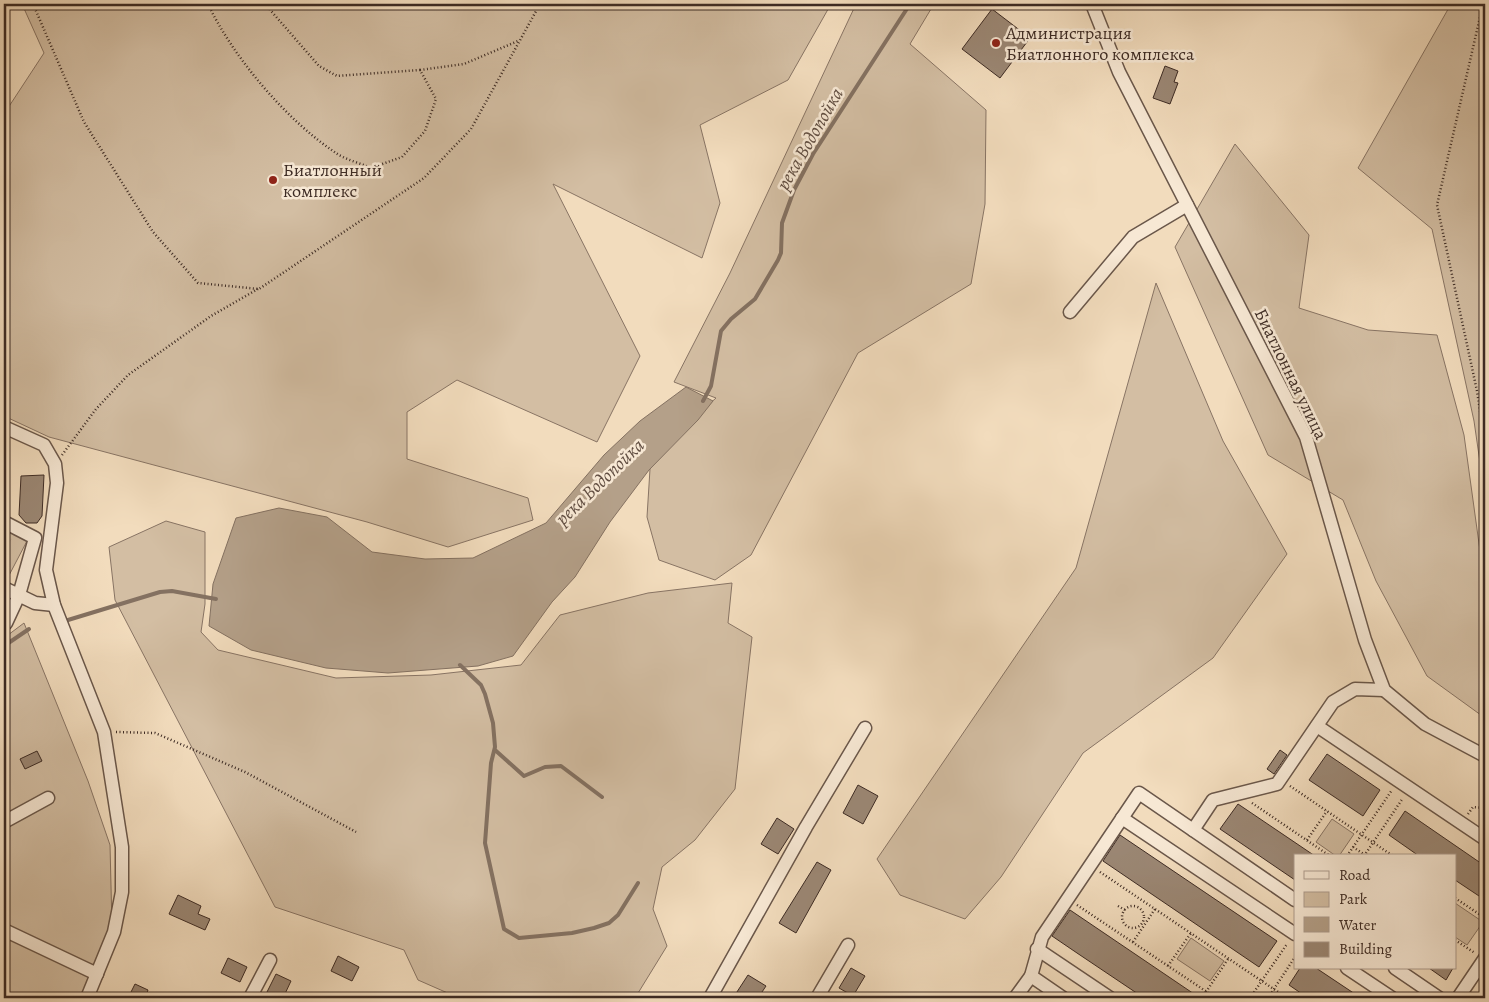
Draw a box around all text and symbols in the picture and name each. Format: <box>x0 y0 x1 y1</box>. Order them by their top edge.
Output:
place label: Администрация Биатлонного комплекса <box>1005 21 1195 66</box>
marker: Администрация Биатлонного комплекса <box>990 37 1002 49</box>
water label: река Водопойка <box>770 83 850 196</box>
place label: Биатлонный комплекс <box>283 158 382 203</box>
marker: Биатлонный комплекс <box>267 174 279 186</box>
street label: Биатлонная улица <box>1249 304 1333 444</box>
water label: река Водопойка <box>549 433 650 532</box>
legend <box>1294 854 1456 970</box>
text: Road <box>1339 865 1371 885</box>
text: Park <box>1339 889 1368 909</box>
text: Water <box>1338 915 1376 935</box>
text: Building <box>1339 939 1392 959</box>

